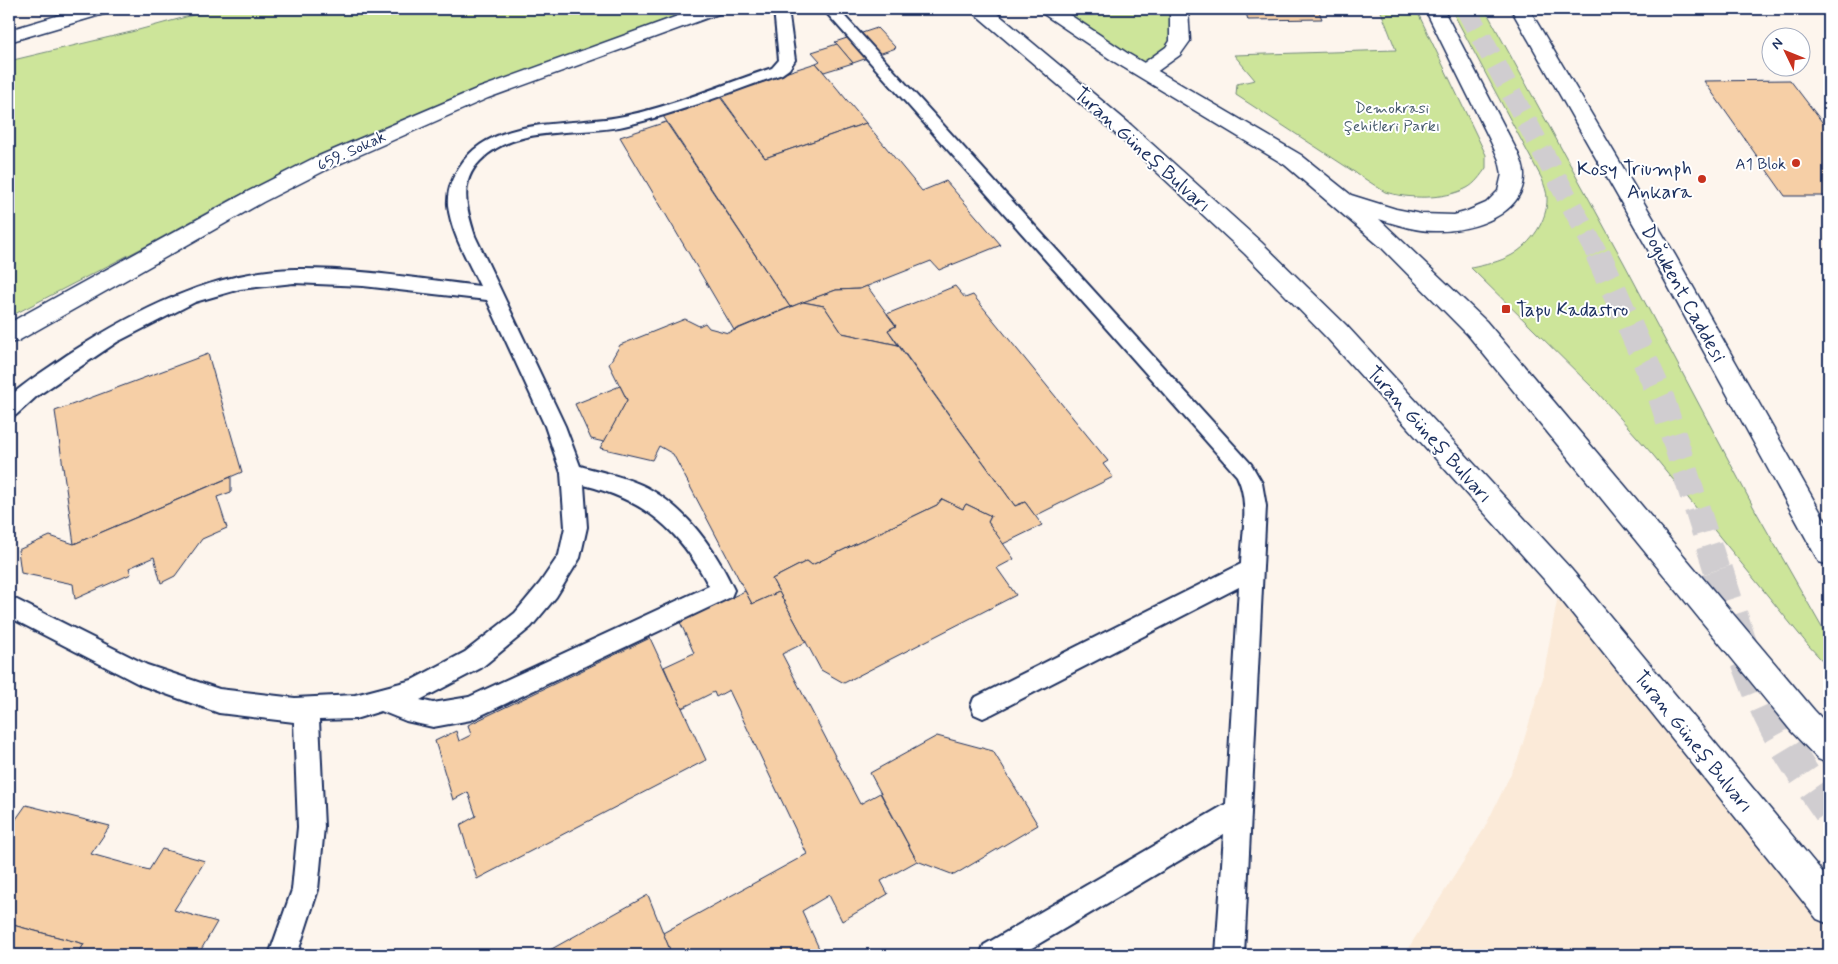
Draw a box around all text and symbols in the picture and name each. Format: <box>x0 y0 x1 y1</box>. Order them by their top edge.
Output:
north arrow <box>1760 28 1810 78</box>
text: N <box>1767 34 1787 53</box>
street label: Turan Güneş Bulvarı <box>1068 81 1216 219</box>
park label: Demokrasi Şehitleri Parkı <box>1344 98 1440 137</box>
street label: 659. Sokak <box>314 126 389 176</box>
place label: A1 Blok <box>1735 154 1786 175</box>
place label: Kosy Triumph Ankara <box>1577 156 1693 206</box>
marker: A1 Blok <box>1790 157 1802 169</box>
marker: Kosy Triumph Ankara <box>1696 173 1708 185</box>
street label: Doğukent Caddesi <box>1634 220 1732 367</box>
place label: Tapu Kadastro <box>1516 297 1628 324</box>
marker: Tapu Kadastro <box>1500 303 1512 315</box>
street label: Turan Güneş Bulvarı <box>1360 361 1498 509</box>
street label: Turan Güneş Bulvarı <box>1627 665 1759 819</box>

